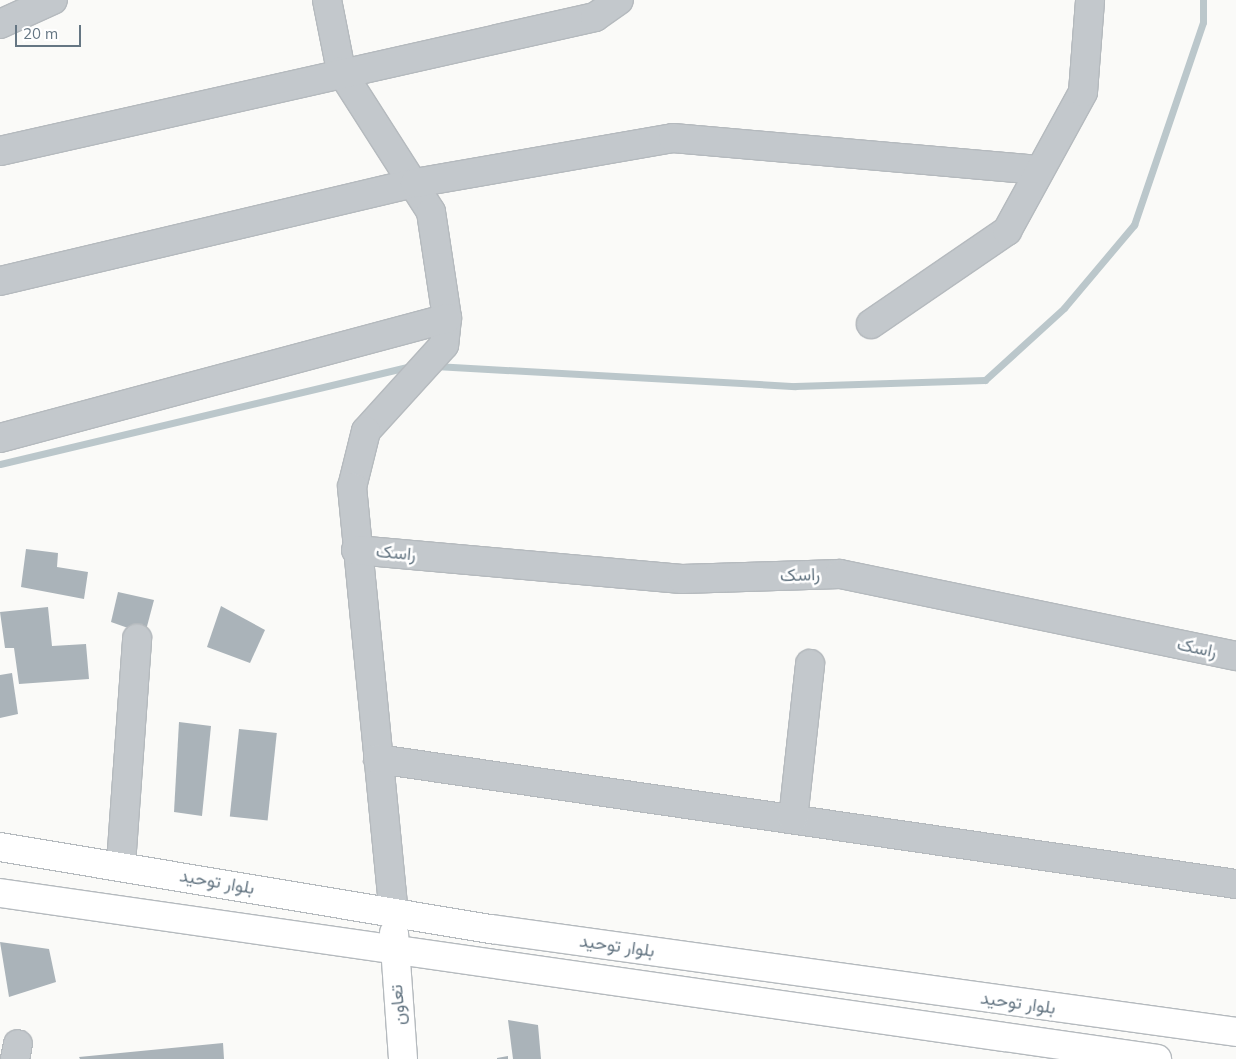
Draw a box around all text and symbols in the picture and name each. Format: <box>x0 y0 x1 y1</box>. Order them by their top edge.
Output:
scale bar <box>18 15 84 47</box>
text: 20 m <box>23 24 58 43</box>
street label: راسک <box>375 540 417 566</box>
street label: راسک <box>780 564 820 586</box>
street label: راسک <box>1175 633 1219 663</box>
street label: بلوار توحید <box>178 865 256 899</box>
street label: بلوار توحید <box>578 930 656 962</box>
street label: تعاون <box>385 984 411 1026</box>
street label: بلوار توحید <box>979 987 1057 1019</box>

